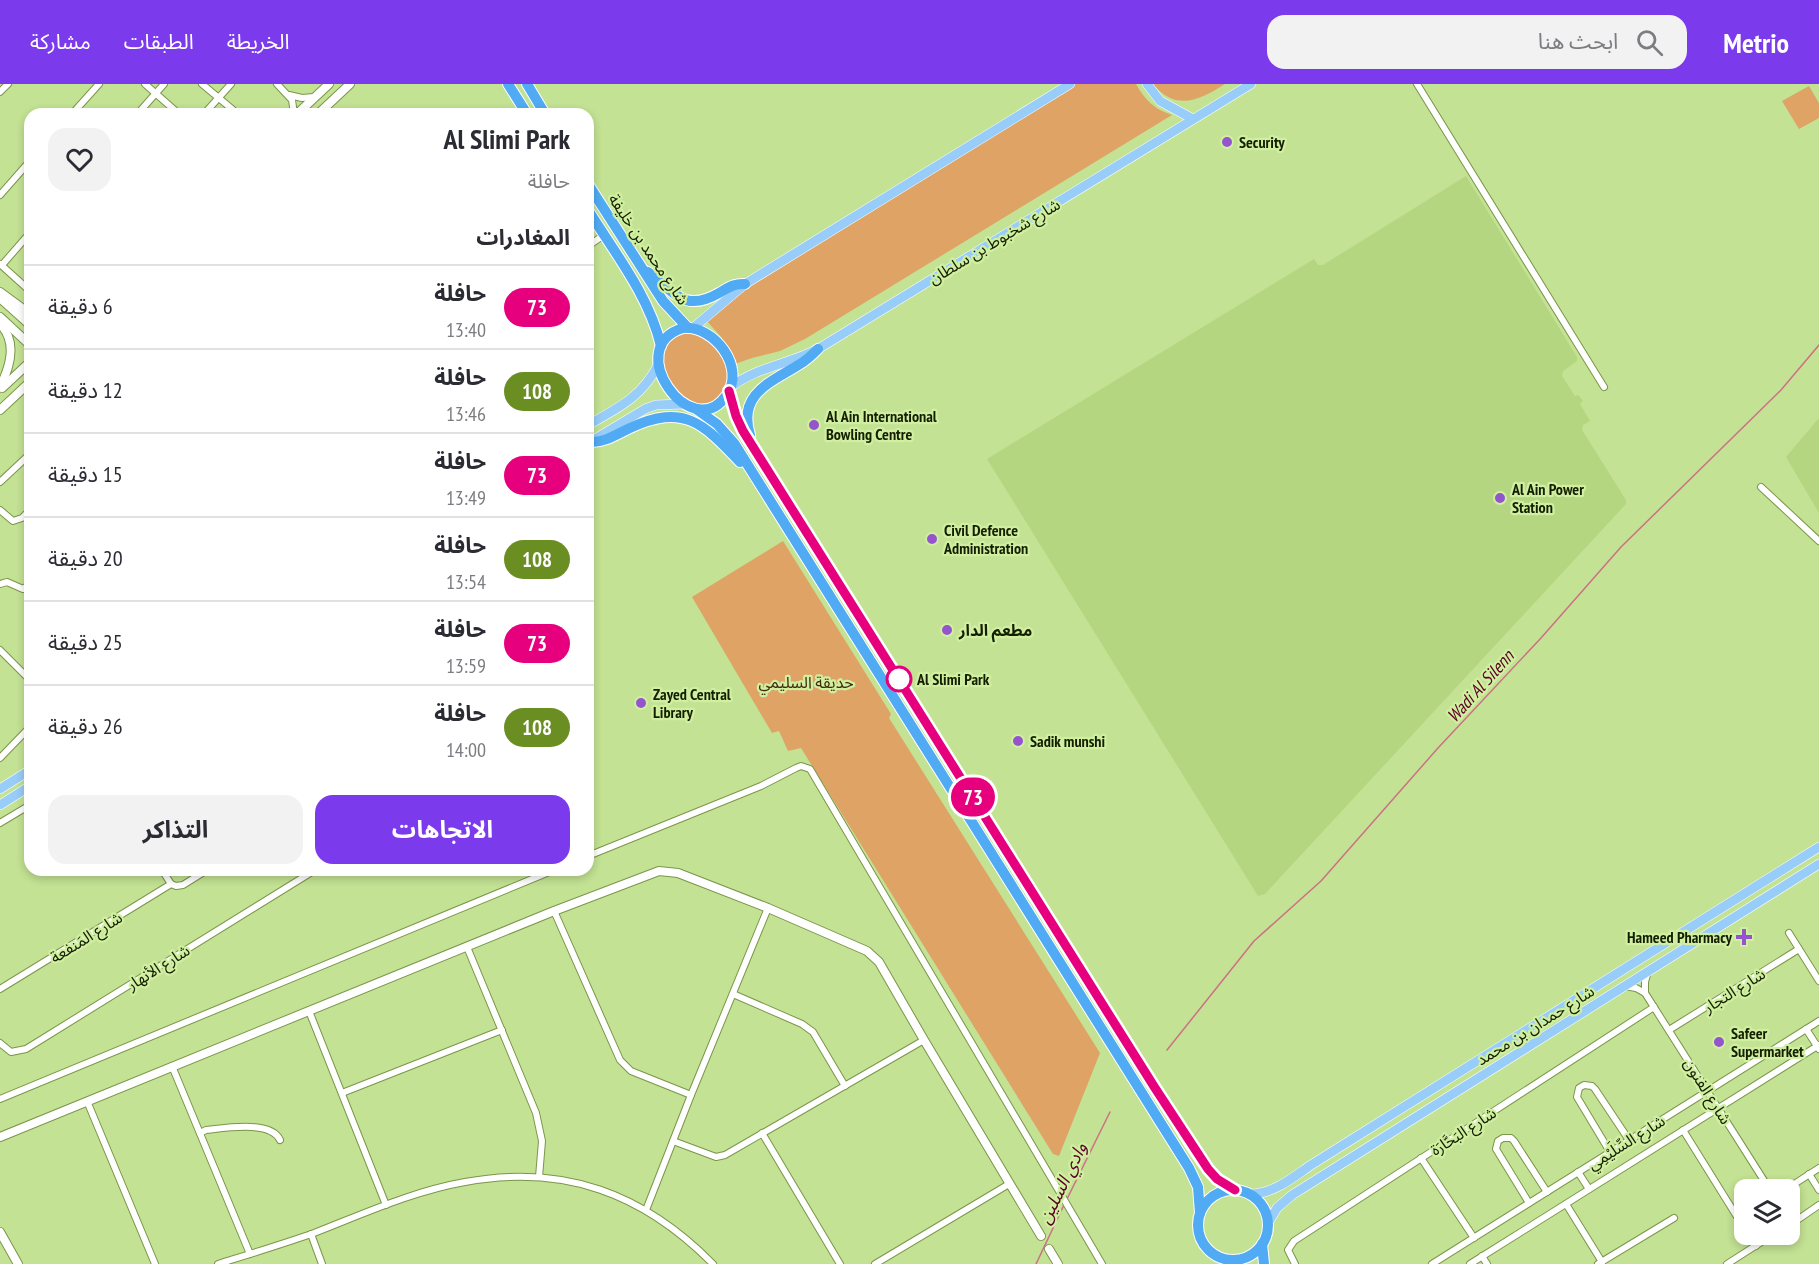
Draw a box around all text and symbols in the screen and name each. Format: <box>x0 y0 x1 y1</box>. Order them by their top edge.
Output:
search box <box>1267 15 1687 69</box>
text: Metrio <box>1723 24 1789 61</box>
icon: search <box>1633 26 1666 59</box>
text: ابحث هنا <box>1538 27 1618 55</box>
text: مشاركة <box>30 28 91 55</box>
text: الطبقات <box>124 28 194 55</box>
text: الخريطة <box>227 28 290 55</box>
text: Al Slimi Park <box>443 120 570 157</box>
button: heart <box>48 128 111 191</box>
place label: Security <box>1239 132 1285 152</box>
marker: Security <box>1220 135 1234 149</box>
text: حافلة <box>528 168 570 194</box>
street label: شارع محمد بن خليفة <box>602 190 694 310</box>
street label: شارع شخبوط بن سلطان <box>925 194 1065 291</box>
text: المغادرات <box>476 223 570 251</box>
text: حافلة <box>434 279 486 307</box>
text: 6 دقيقة <box>48 292 113 320</box>
text: 73 <box>527 294 547 321</box>
text: 13:40 <box>446 317 486 343</box>
text: حافلة <box>434 363 486 391</box>
text: 12 دقيقة <box>48 376 123 404</box>
text: 108 <box>522 378 552 405</box>
text: 13:46 <box>446 401 486 427</box>
place label: Al Ain International Bowling Centre <box>825 406 937 444</box>
marker: Al Ain International Bowling Centre <box>807 418 821 432</box>
text: حافلة <box>434 447 486 475</box>
text: 15 دقيقة <box>48 460 123 488</box>
text: 73 <box>527 462 547 489</box>
place label: Al Ain Power Station <box>1511 479 1584 517</box>
text: 13:49 <box>446 485 486 511</box>
marker: Al Ain Power Station <box>1493 491 1507 505</box>
place label: Civil Defence Administration <box>943 520 1028 558</box>
text: حافلة <box>434 531 486 559</box>
marker: Civil Defence Administration <box>925 532 939 546</box>
text: 20 دقيقة <box>48 544 123 572</box>
text: 108 <box>522 546 552 573</box>
text: 13:54 <box>446 569 486 595</box>
text: حافلة <box>434 615 486 643</box>
place label: مطعم الدار <box>958 620 1032 643</box>
marker: مطعم الدار <box>940 623 954 637</box>
text: 25 دقيقة <box>48 628 123 656</box>
text: 73 <box>527 630 547 657</box>
water label: Wadi Al Silenn <box>1442 644 1519 727</box>
text: 13:59 <box>446 653 486 679</box>
marker: Al Slimi Park <box>886 666 912 692</box>
place label: Al Slimi Park <box>916 669 990 689</box>
park label: حديقة السليمي <box>758 672 854 695</box>
place label: Zayed Central Library <box>653 684 731 722</box>
marker: Zayed Central Library <box>634 696 648 710</box>
text: حافلة <box>434 699 486 727</box>
text: 26 دقيقة <box>48 712 123 740</box>
text: 108 <box>522 714 552 741</box>
place label: Sadik munshi <box>1030 731 1106 751</box>
marker: Sadik munshi <box>1011 734 1025 748</box>
text: 14:00 <box>446 737 486 763</box>
line badge: 73 <box>946 778 1000 816</box>
text: 73 <box>963 784 983 811</box>
button: التذاكر <box>48 795 303 864</box>
button: الاتجاهات <box>315 795 570 864</box>
street label: شارع المَنفعة <box>46 907 127 970</box>
place label: Hameed Pharmacy <box>1627 927 1733 947</box>
marker: Hameed Pharmacy <box>1737 930 1751 944</box>
street label: شارع الأنهار <box>122 940 195 997</box>
street label: شارع التجار <box>1698 963 1770 1020</box>
street label: شارع حمدان بن محمد <box>1472 981 1599 1072</box>
place label: Safeer Supermarket <box>1731 1023 1804 1061</box>
marker: Safeer Supermarket <box>1712 1035 1726 1049</box>
street label: شارع الفنون <box>1677 1054 1736 1129</box>
street label: شارع البَحَّارَة <box>1426 1102 1501 1162</box>
street label: شارع السِّلَيْمِي <box>1583 1110 1670 1176</box>
water label: وادي السلين <box>1032 1138 1094 1229</box>
map controls <box>1734 1179 1800 1245</box>
button: layers <box>1734 1179 1800 1245</box>

